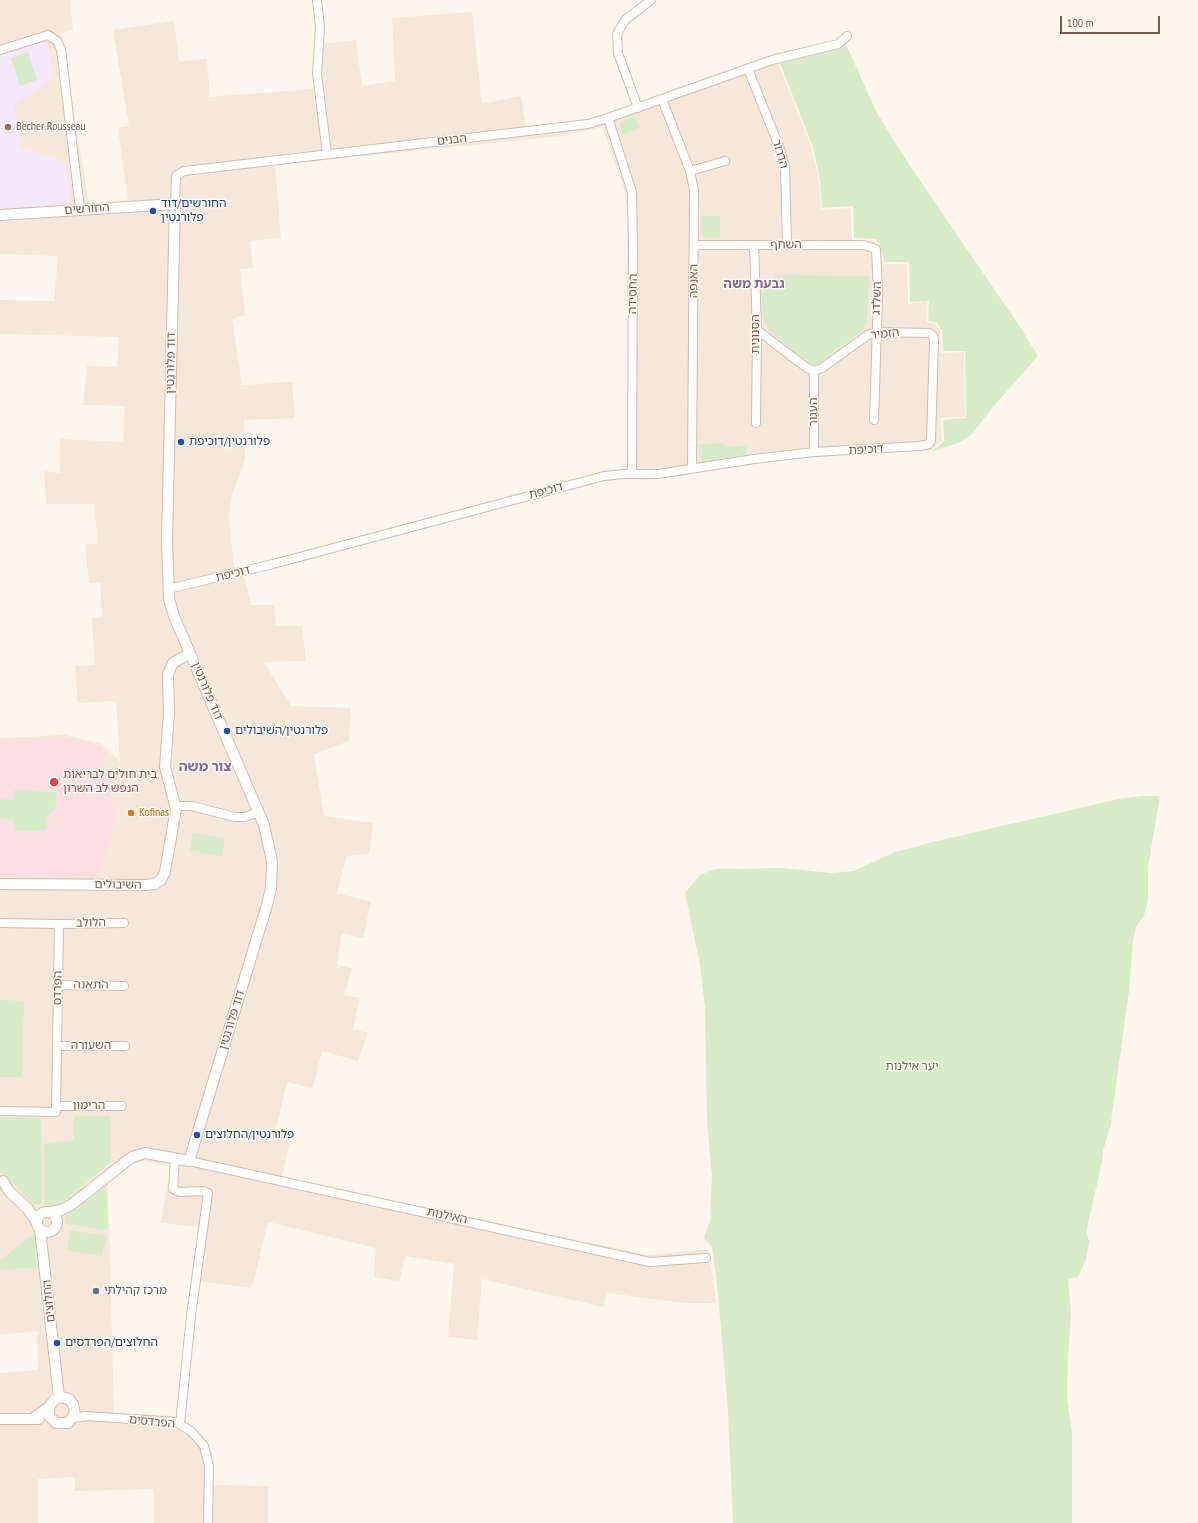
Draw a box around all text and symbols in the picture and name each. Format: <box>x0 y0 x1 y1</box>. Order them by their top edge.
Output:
scale bar <box>1062 8 1162 34</box>
text: 100 m <box>1067 15 1094 30</box>
place label: Becher Rousseau <box>16 120 86 134</box>
marker: Becher Rousseau <box>3 122 13 132</box>
street label: הבנים <box>436 131 468 149</box>
street label: הדרור <box>769 138 791 170</box>
place label: החורשים/דוד פלורנטין <box>161 197 227 225</box>
street label: החורשים <box>64 200 110 218</box>
marker: החורשים/דוד פלורנטין <box>148 206 158 216</box>
street label: השחף <box>770 238 802 252</box>
street label: האנפה <box>687 264 701 298</box>
street label: החסידה <box>625 274 641 314</box>
district label: גבעת משה <box>723 276 785 292</box>
street label: השלדג <box>869 281 885 315</box>
street label: הסנונית <box>749 314 763 354</box>
street label: הזמיר <box>870 325 900 343</box>
street label: דוד פלורנטין <box>163 332 179 394</box>
street label: העגור <box>807 398 821 426</box>
place label: פלורנטין/דוכיפת <box>189 435 270 449</box>
marker: פלורנטין/דוכיפת <box>176 437 186 447</box>
street label: דוכיפת <box>848 442 884 458</box>
street label: דוכיפת <box>527 480 565 502</box>
street label: דוכיפת <box>214 563 252 585</box>
street label: דוד פלורנטין <box>188 660 226 722</box>
place label: פלורנטין/השיבולים <box>235 724 328 738</box>
marker: פלורנטין/השיבולים <box>222 726 232 736</box>
district label: צור משה <box>178 759 232 775</box>
place label: בית חולים לבריאות הנפש לב השרון <box>63 768 157 796</box>
marker: בית חולים לבריאות הנפש לב השרון <box>48 776 60 788</box>
place label: Kofinas <box>139 806 169 820</box>
marker: Kofinas <box>126 808 136 818</box>
street label: השיבולים <box>94 877 142 893</box>
street label: הלולב <box>76 916 106 930</box>
street label: הפרדס <box>50 970 66 1006</box>
street label: התאנה <box>73 977 109 993</box>
street label: דוד פלורנטין <box>216 988 248 1052</box>
street label: השעורה <box>71 1039 111 1053</box>
park label: יער אילנות <box>885 1060 939 1074</box>
street label: הרימון <box>73 1099 105 1113</box>
place label: פלורנטין/החלוצים <box>205 1128 294 1142</box>
marker: פלורנטין/החלוצים <box>192 1130 202 1140</box>
street label: האילנות <box>425 1205 469 1227</box>
street label: החלוצים <box>40 1279 58 1323</box>
place label: מרכז קהילתי <box>104 1284 167 1298</box>
marker: מרכז קהילתי <box>91 1286 101 1296</box>
place label: החלוצים/הפרדסים <box>65 1336 158 1350</box>
marker: החלוצים/הפרדסים <box>52 1338 62 1348</box>
street label: הפרדסים <box>128 1412 176 1432</box>

